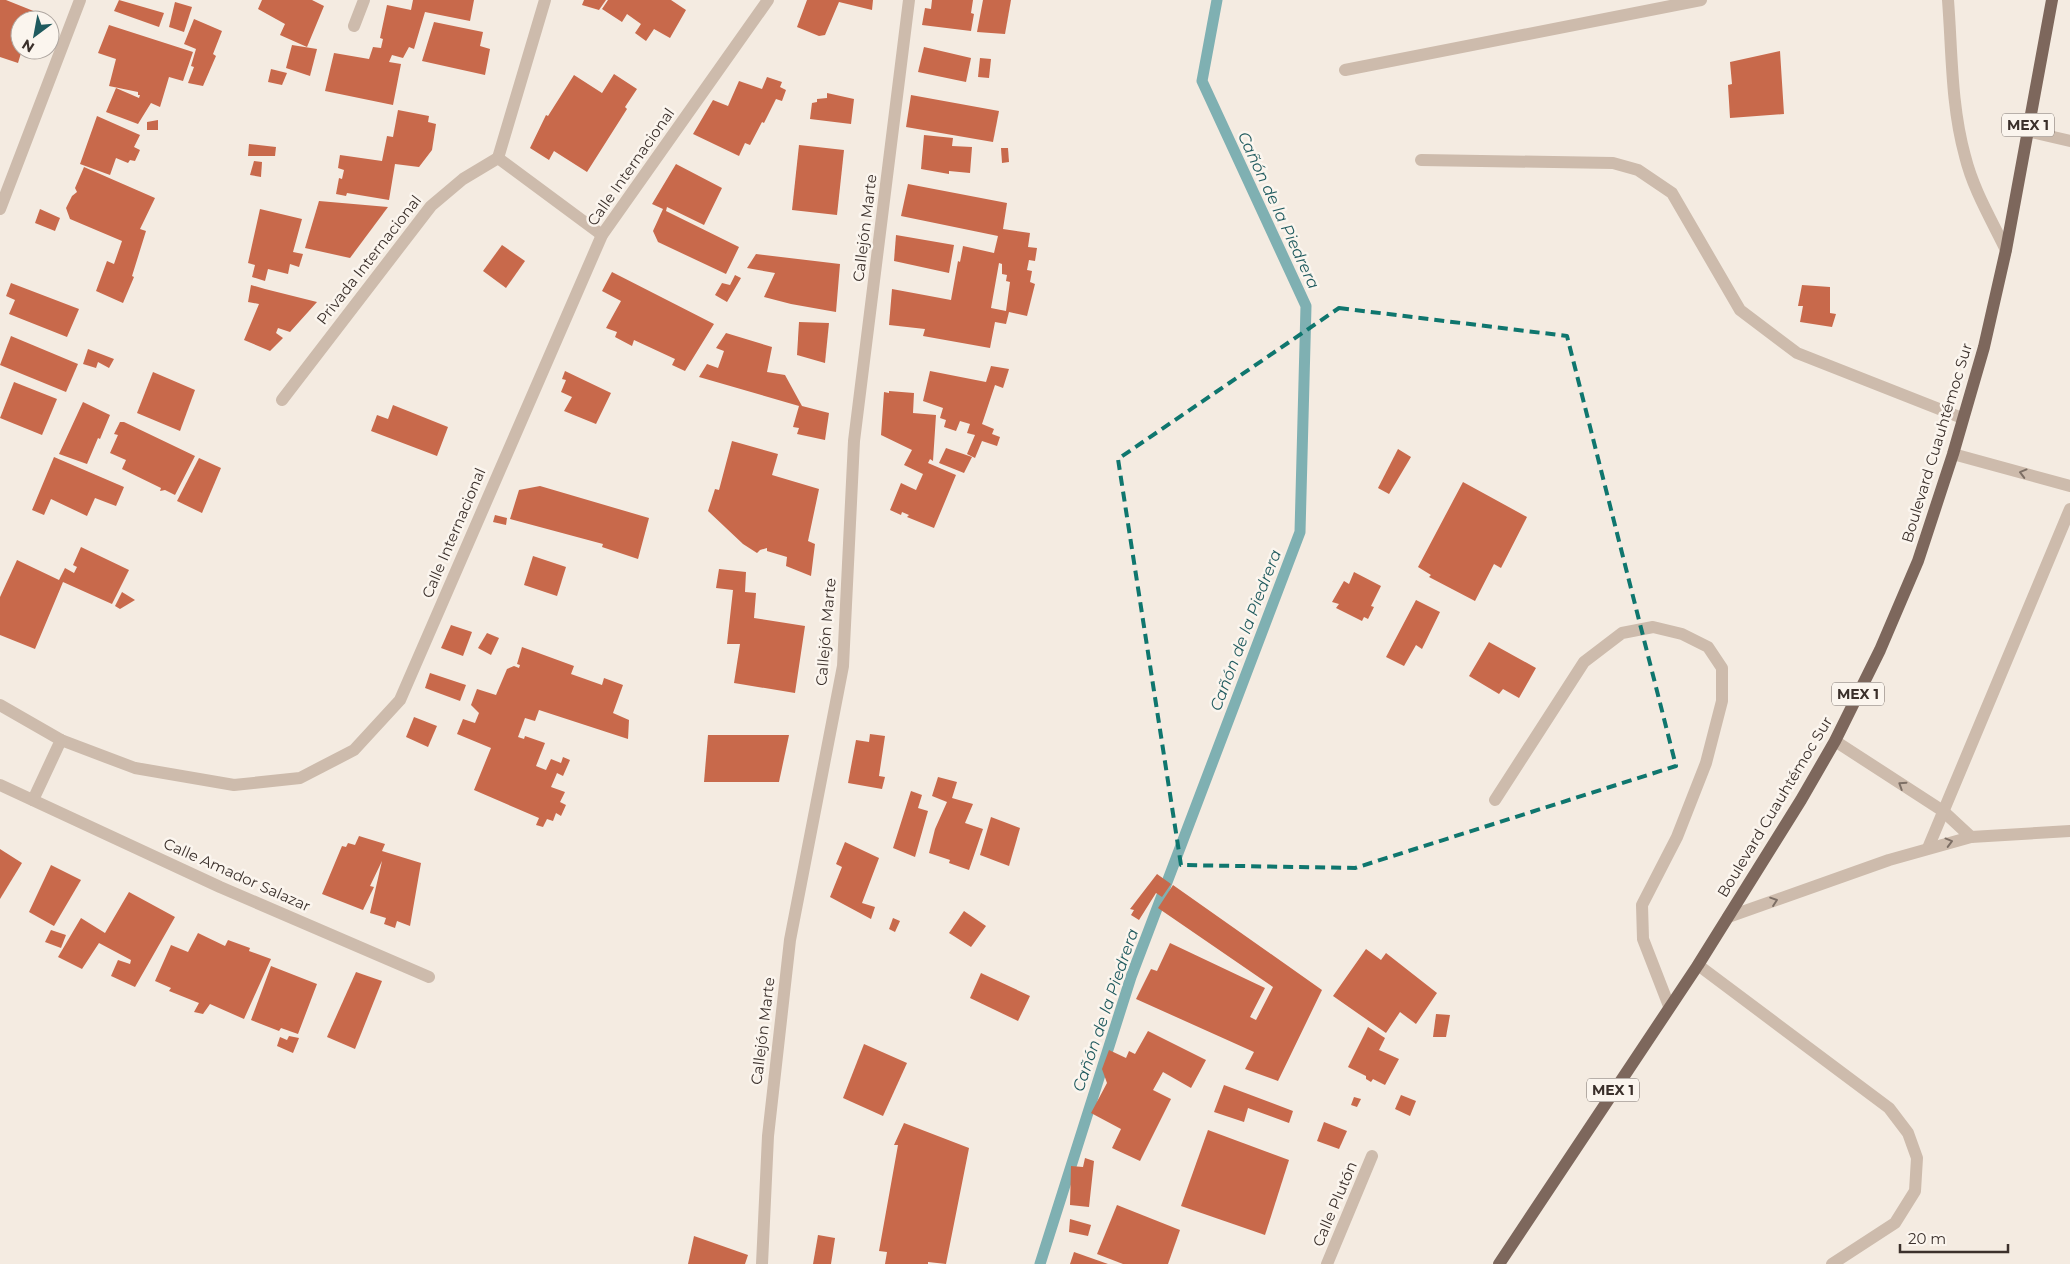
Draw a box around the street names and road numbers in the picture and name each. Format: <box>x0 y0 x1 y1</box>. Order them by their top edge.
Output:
street label: Calle Internacional <box>583 104 678 229</box>
road number: MEX 1 <box>2002 114 2054 136</box>
street label: Callejón Marte <box>848 173 881 283</box>
street label: Privada Internacional <box>312 191 425 328</box>
street label: Boulevard Cuauhtémoc Sur <box>1897 341 1976 545</box>
street label: Calle Internacional <box>418 465 490 601</box>
street label: Callejón Marte <box>811 577 840 687</box>
road number: MEX 1 <box>1832 682 1884 706</box>
street label: Boulevard Cuauhtémoc Sur <box>1713 713 1836 901</box>
street label: Calle Amador Salazar <box>161 834 314 916</box>
street label: Callejón Marte <box>746 976 779 1086</box>
road number: MEX 1 <box>1587 1078 1639 1102</box>
street label: Calle Plutón <box>1308 1158 1361 1249</box>

